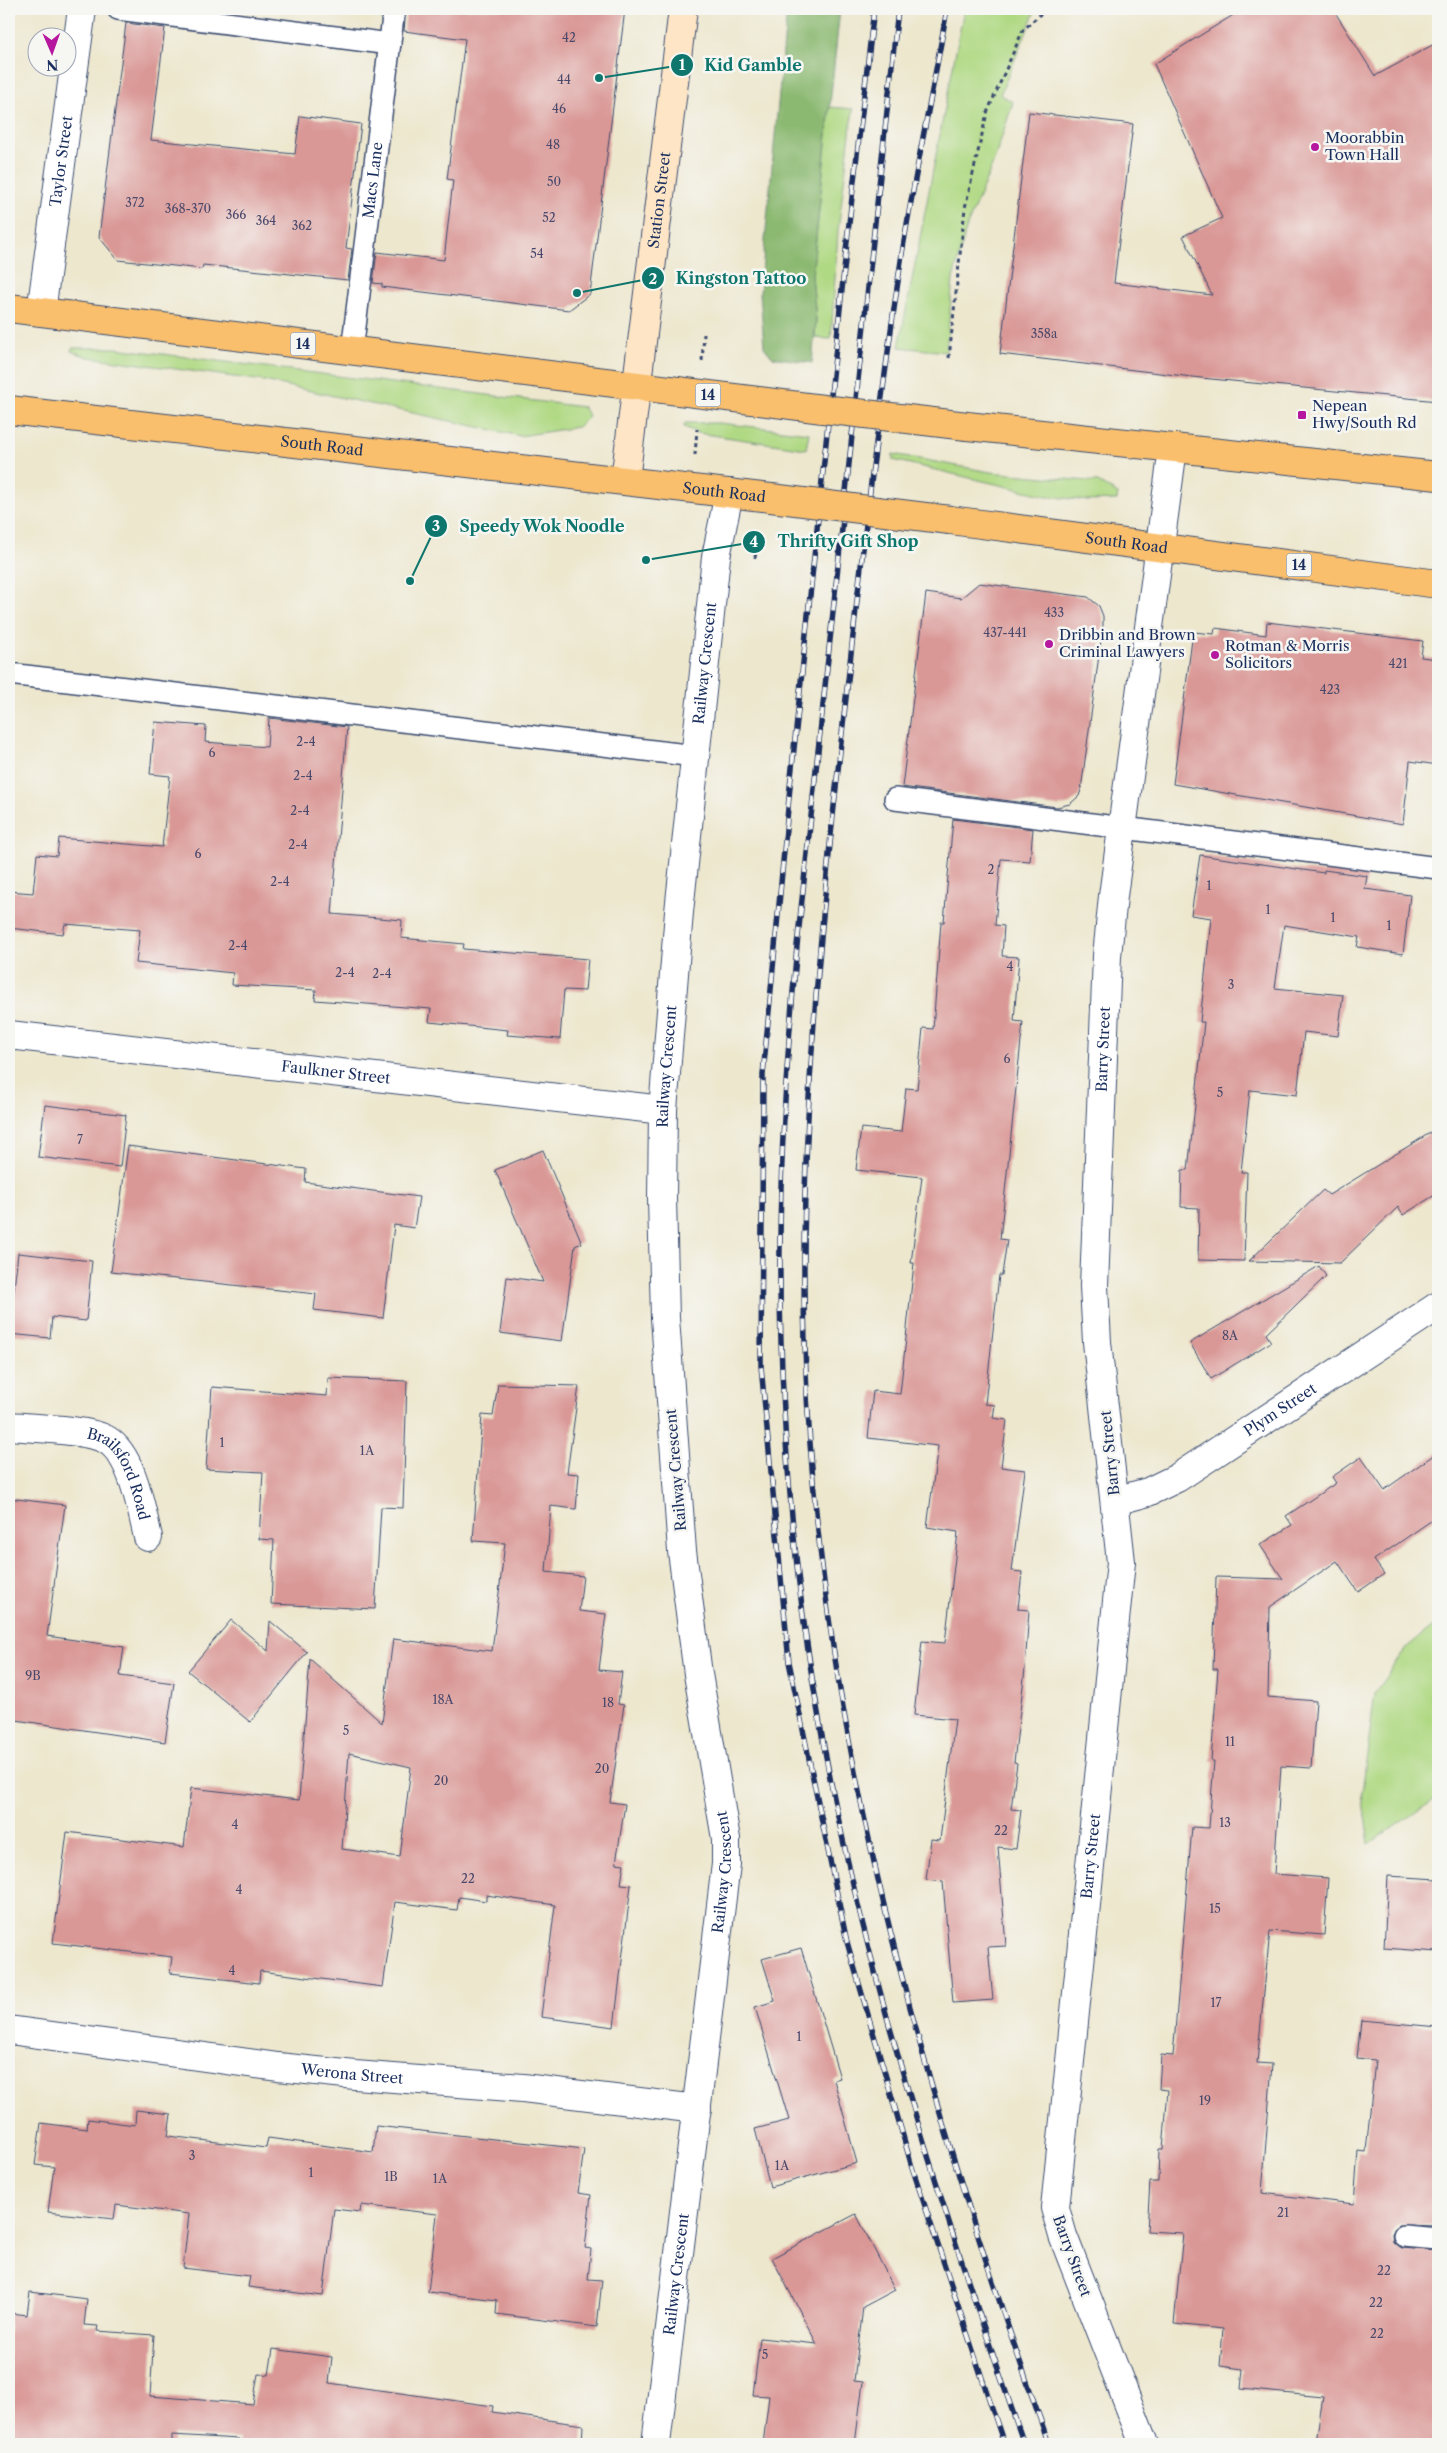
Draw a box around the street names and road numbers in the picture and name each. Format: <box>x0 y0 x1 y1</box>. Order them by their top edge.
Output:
street label: Taylor Street <box>45 114 77 208</box>
street label: Macs Lane <box>358 141 387 220</box>
street label: Station Street <box>644 150 674 249</box>
road number: 14 <box>290 332 316 356</box>
road number: 14 <box>696 384 720 406</box>
street label: South Road <box>280 431 364 460</box>
street label: South Road <box>682 478 767 506</box>
street label: South Road <box>1084 528 1169 557</box>
road number: 14 <box>1286 554 1312 576</box>
street label: Railway Crescent <box>689 600 720 725</box>
street label: Railway Crescent <box>653 1004 680 1128</box>
street label: Barry Street <box>1092 1005 1114 1092</box>
street label: Faulkner Street <box>280 1056 392 1088</box>
street label: Plym Street <box>1240 1378 1320 1440</box>
street label: Railway Crescent <box>661 1407 690 1532</box>
street label: Barry Street <box>1096 1409 1123 1497</box>
street label: Brailsford Road <box>85 1424 154 1522</box>
street label: Railway Crescent <box>708 1809 735 1934</box>
street label: Barry Street <box>1077 1812 1104 1900</box>
street label: Werona Street <box>299 2059 405 2088</box>
street label: Railway Crescent <box>659 2211 693 2336</box>
street label: Barry Street <box>1049 2212 1096 2300</box>

